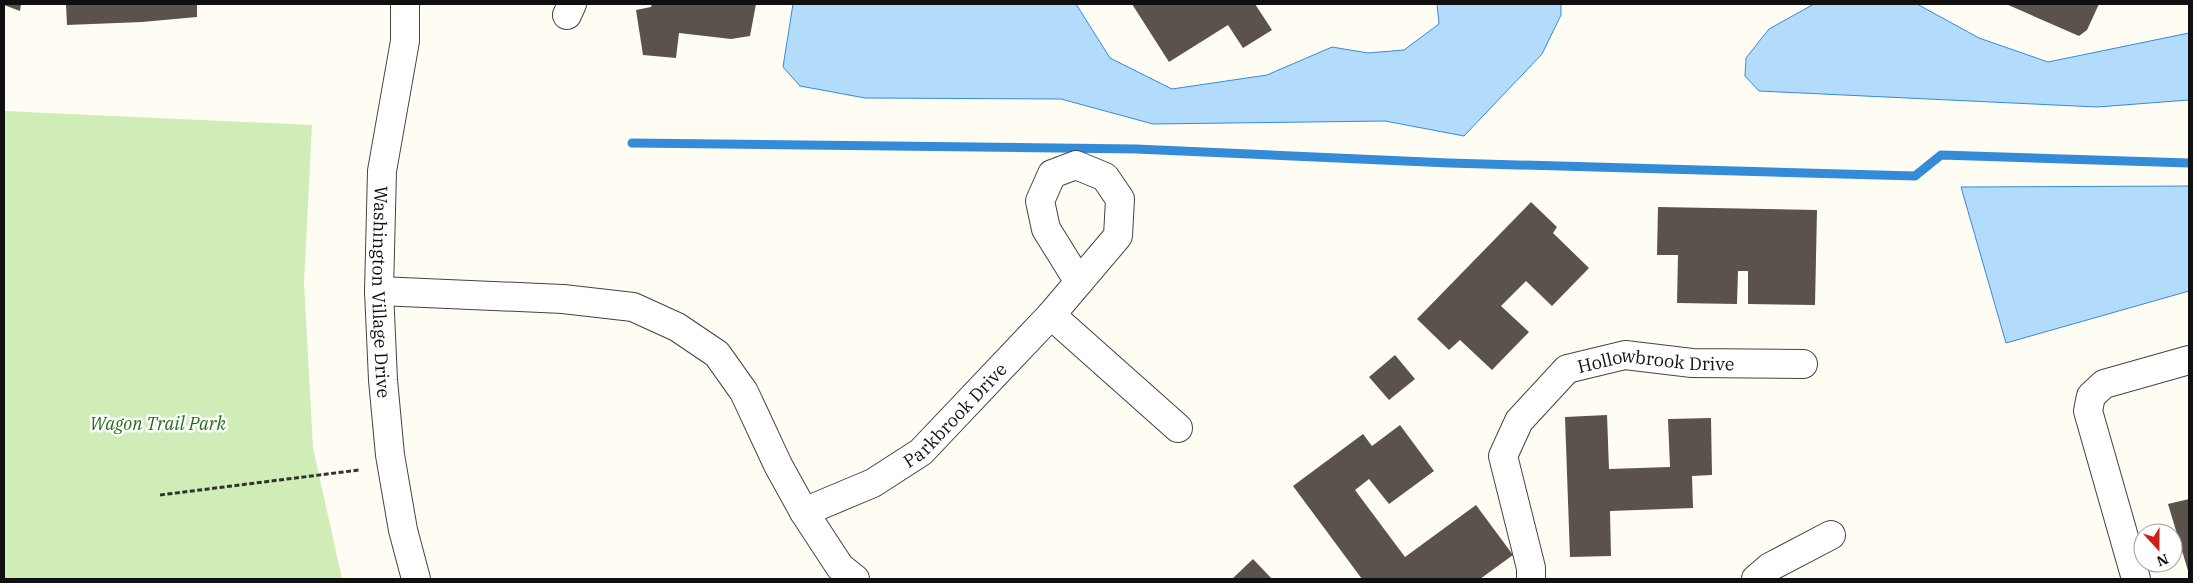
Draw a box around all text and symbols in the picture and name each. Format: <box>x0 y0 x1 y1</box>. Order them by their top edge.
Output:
street label: Washington Village Drive <box>367 186 396 399</box>
street label: Hollowbrook Drive <box>1575 343 1735 378</box>
street label: Parkbrook Drive <box>899 357 1012 472</box>
park label: Wagon Trail Park <box>90 412 227 435</box>
north arrow <box>2133 523 2183 573</box>
text: N <box>2154 550 2171 571</box>

